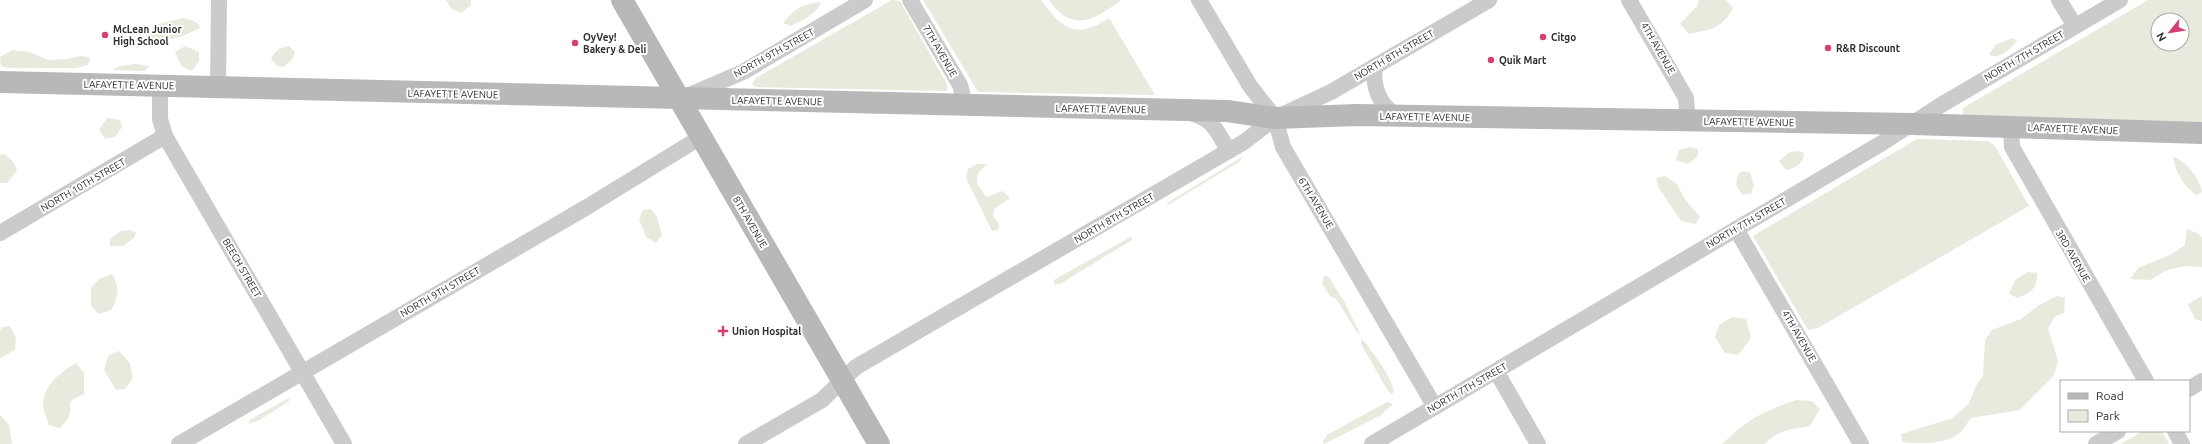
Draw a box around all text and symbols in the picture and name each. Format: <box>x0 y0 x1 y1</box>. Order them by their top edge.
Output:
north arrow <box>2150 12 2190 52</box>
street label: 4TH AVENUE <box>1639 20 1677 76</box>
street label: 7TH AVENUE <box>921 23 959 79</box>
place label: McLean Junior High School <box>113 24 182 47</box>
street label: NORTH 9TH STREET <box>732 26 816 80</box>
street label: NORTH 8TH STREET <box>1352 27 1436 82</box>
street label: NORTH 7TH STREET <box>1982 28 2066 83</box>
marker: McLean Junior High School <box>100 30 110 40</box>
text: N <box>2154 30 2169 44</box>
place label: OyVey! Bakery & Deli <box>583 32 647 55</box>
marker: Citgo <box>1538 32 1548 42</box>
place label: Citgo <box>1551 32 1576 43</box>
marker: OyVey! Bakery & Deli <box>570 38 580 48</box>
marker: R&R Discount <box>1823 43 1833 53</box>
place label: R&R Discount <box>1836 43 1901 54</box>
marker: Quik Mart <box>1486 55 1496 65</box>
place label: Quik Mart <box>1499 55 1547 66</box>
street label: LAFAYETTE AVENUE <box>84 79 175 91</box>
street label: LAFAYETTE AVENUE <box>408 88 499 100</box>
street label: LAFAYETTE AVENUE <box>732 95 823 107</box>
street label: LAFAYETTE AVENUE <box>1056 103 1147 115</box>
street label: LAFAYETTE AVENUE <box>1380 111 1471 123</box>
street label: LAFAYETTE AVENUE <box>1704 116 1795 128</box>
street label: LAFAYETTE AVENUE <box>2027 122 2119 136</box>
street label: NORTH 10TH STREET <box>39 156 128 214</box>
street label: 6TH AVENUE <box>1296 175 1336 231</box>
street label: NORTH 8TH STREET <box>1072 190 1156 245</box>
street label: 8TH AVENUE <box>731 194 769 250</box>
street label: NORTH 7TH STREET <box>1704 195 1788 250</box>
street label: 3RD AVENUE <box>2054 228 2093 285</box>
street label: BEECH STREET <box>221 236 264 300</box>
street label: NORTH 9TH STREET <box>398 264 482 319</box>
street label: 4TH AVENUE <box>1780 308 1818 364</box>
marker: Union Hospital <box>717 325 729 337</box>
place label: Union Hospital <box>732 326 801 337</box>
street label: NORTH 7TH STREET <box>1425 360 1509 415</box>
legend <box>2060 380 2190 432</box>
text: Road <box>2096 389 2124 402</box>
text: Park <box>2096 409 2120 422</box>

